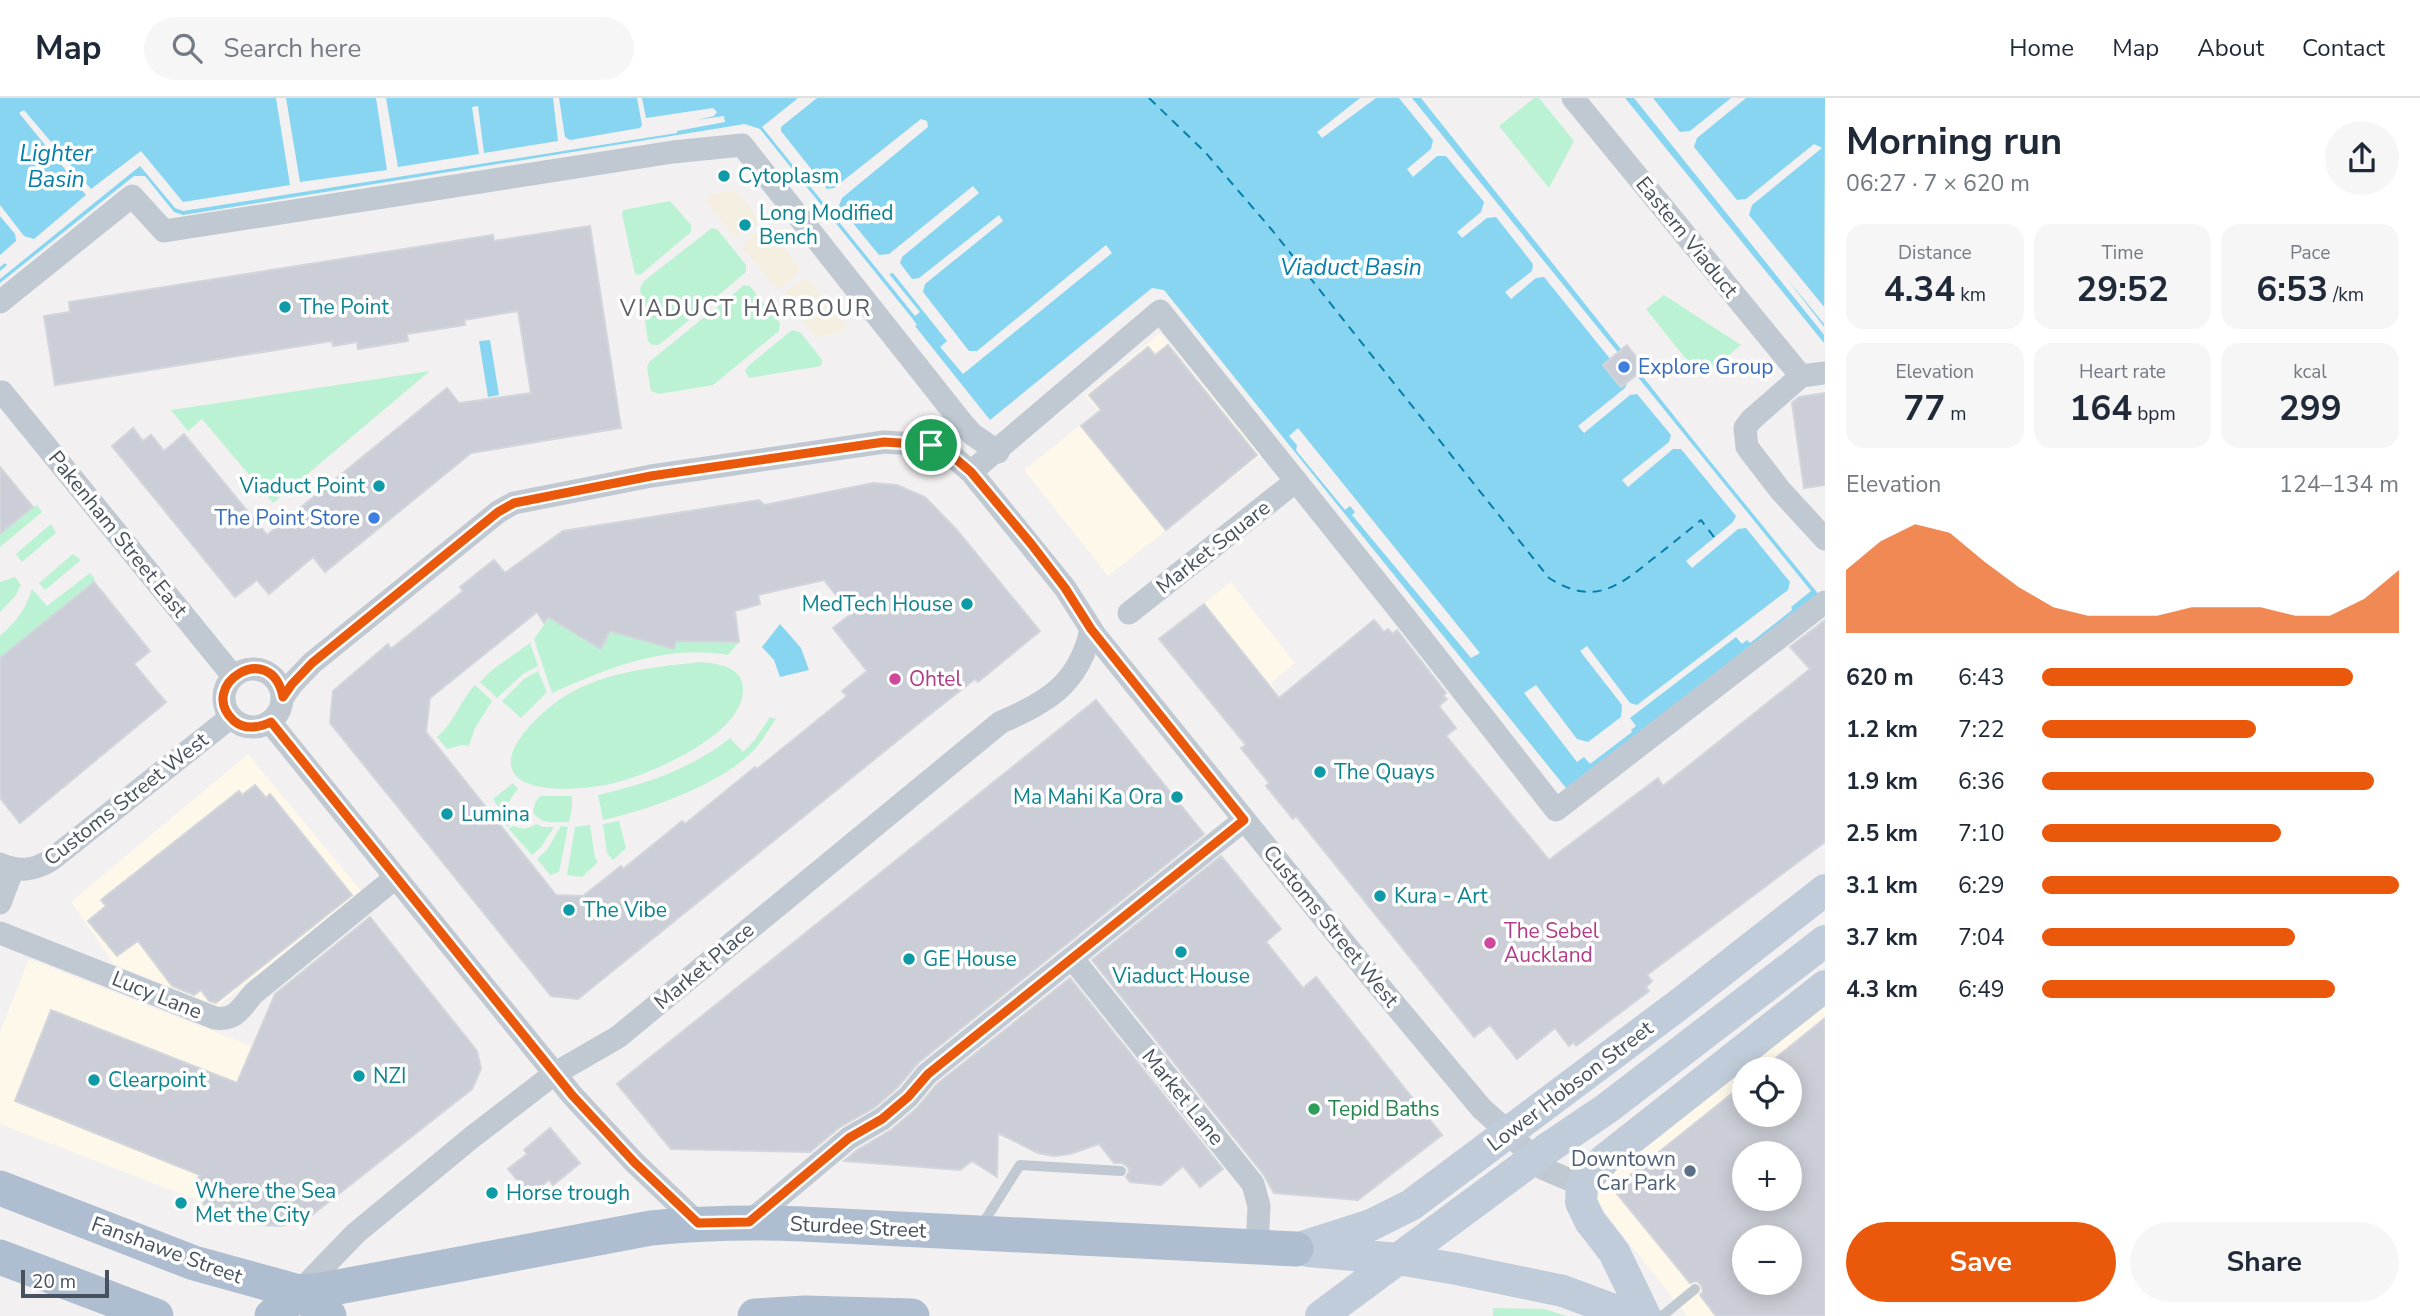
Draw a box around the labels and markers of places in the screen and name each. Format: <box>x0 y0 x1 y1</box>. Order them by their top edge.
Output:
place label: Cytoplasm <box>738 162 839 190</box>
marker: Cytoplasm <box>716 168 732 184</box>
place label: Long Modified Bench <box>759 199 894 251</box>
marker: Long Modified Bench <box>737 217 753 233</box>
place label: The Point <box>299 293 389 321</box>
marker: The Point <box>277 299 293 315</box>
place label: Explore Group <box>1638 353 1774 381</box>
marker: Explore Group <box>1616 359 1632 375</box>
pin <box>901 415 961 475</box>
place label: Viaduct Point <box>238 472 366 500</box>
marker: Viaduct Point <box>371 478 387 494</box>
place label: The Point Store <box>214 504 360 532</box>
marker: The Point Store <box>366 510 382 526</box>
place label: MedTech House <box>802 590 953 618</box>
marker: MedTech House <box>959 596 975 612</box>
place label: Ohtel <box>909 665 962 693</box>
marker: Ohtel <box>887 671 903 687</box>
place label: The Quays <box>1334 758 1435 786</box>
marker: The Quays <box>1312 764 1328 780</box>
place label: Ma Mahi Ka Ora <box>1013 783 1163 811</box>
marker: Ma Mahi Ka Ora <box>1169 789 1185 805</box>
place label: Lumina <box>461 800 530 828</box>
marker: Lumina <box>439 806 455 822</box>
place label: Kura - Art <box>1394 882 1488 910</box>
marker: Kura - Art <box>1372 888 1388 904</box>
place label: The Vibe <box>583 896 667 924</box>
marker: The Vibe <box>561 902 577 918</box>
place label: The Sebel Auckland <box>1504 917 1600 969</box>
marker: The Sebel Auckland <box>1482 935 1498 951</box>
marker: Viaduct House <box>1173 944 1189 960</box>
place label: GE House <box>923 945 1017 973</box>
marker: GE House <box>901 951 917 967</box>
place label: Viaduct House <box>1111 962 1250 990</box>
place label: NZI <box>373 1062 406 1090</box>
place label: Clearpoint <box>108 1066 207 1094</box>
marker: NZI <box>351 1068 367 1084</box>
marker: Clearpoint <box>86 1072 102 1088</box>
place label: Tepid Baths <box>1328 1095 1440 1123</box>
marker: Tepid Baths <box>1306 1101 1322 1117</box>
place label: Downtown Car Park <box>1571 1145 1676 1197</box>
marker: Downtown Car Park <box>1682 1163 1698 1179</box>
place label: Where the Sea Met the City <box>195 1177 336 1229</box>
place label: Horse trough <box>506 1179 630 1207</box>
marker: Horse trough <box>484 1185 500 1201</box>
marker: Where the Sea Met the City <box>173 1195 189 1211</box>

